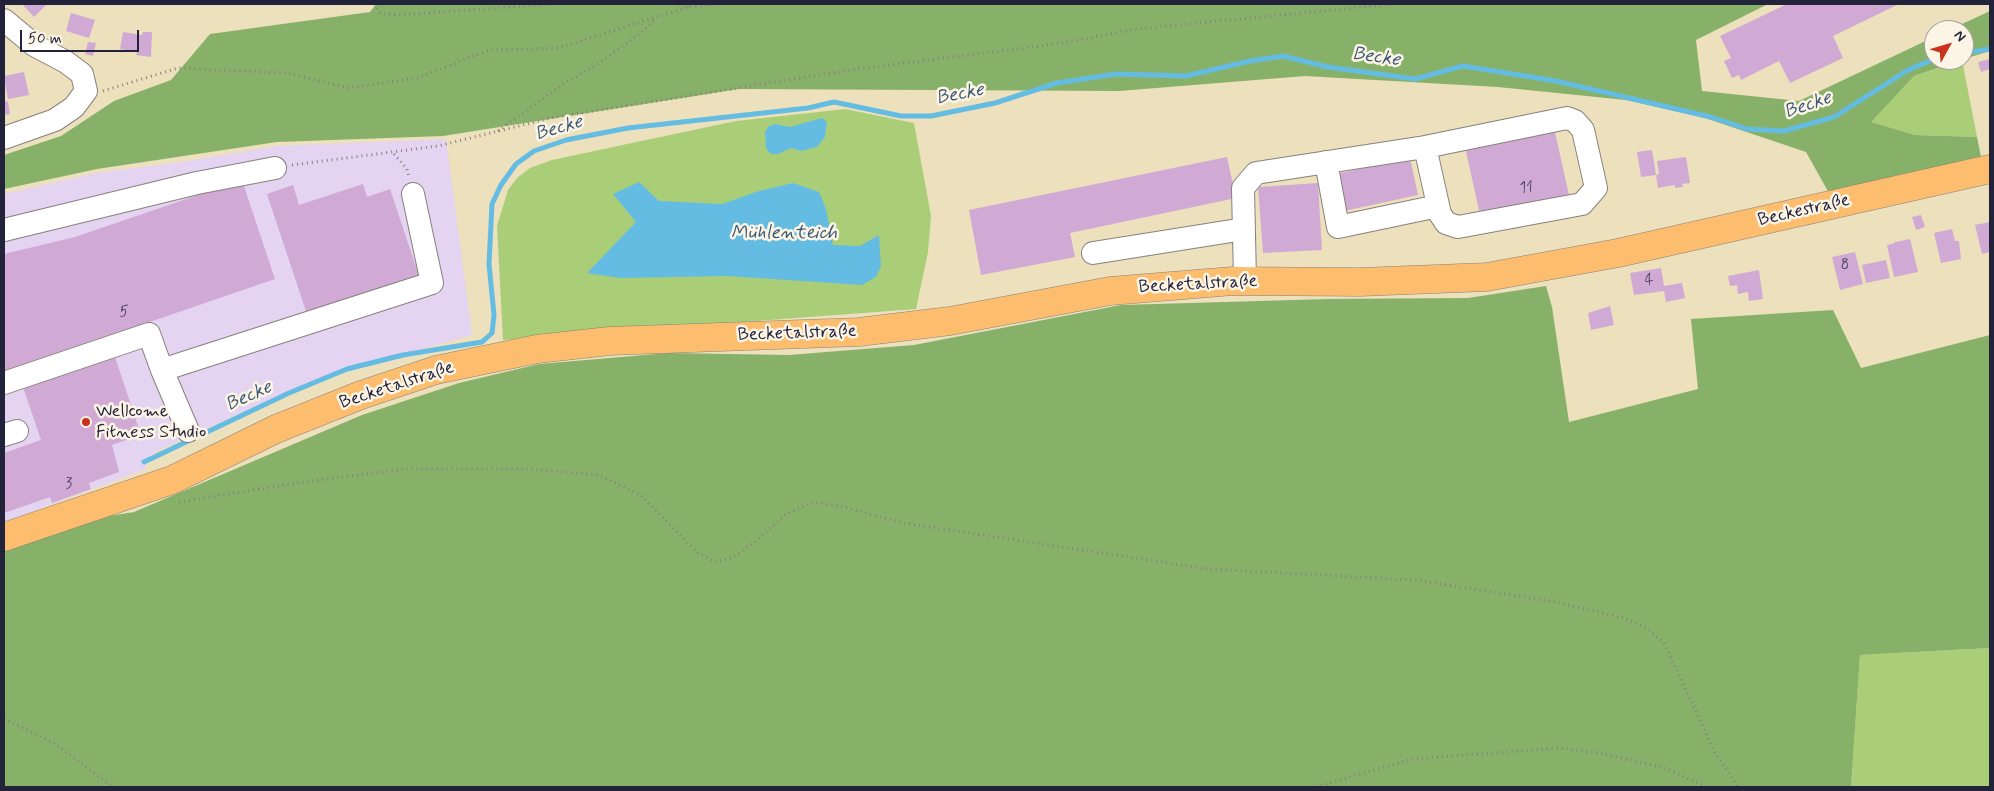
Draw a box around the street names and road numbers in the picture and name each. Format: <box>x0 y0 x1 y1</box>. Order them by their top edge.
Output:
street label: Beckestraße <box>1756 190 1852 232</box>
street label: Becketalstraße <box>1138 271 1258 299</box>
street label: Becketalstraße <box>737 321 857 347</box>
street label: Becketalstraße <box>337 357 457 415</box>

